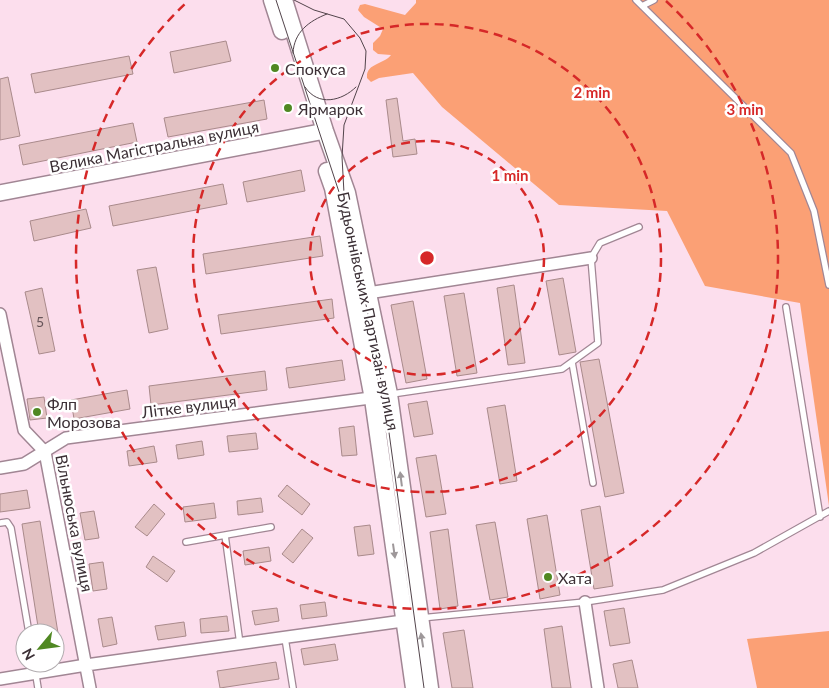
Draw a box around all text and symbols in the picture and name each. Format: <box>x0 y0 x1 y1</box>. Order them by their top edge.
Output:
place label: Спокуса <box>285 59 346 78</box>
marker: Спокуса <box>269 62 281 74</box>
text: 2 min <box>573 83 611 101</box>
place label: Ярмарок <box>297 99 364 118</box>
text: 3 min <box>726 100 764 118</box>
marker: Ярмарок <box>282 102 294 114</box>
street label: Велика Магістральна вулиця <box>48 116 260 176</box>
text: 1 min <box>491 166 529 184</box>
street label: Будьоннівських Партизан вулиця <box>334 190 404 432</box>
centre of rings <box>418 249 436 267</box>
house number: 5 <box>36 313 44 330</box>
street label: Літке вулиця <box>140 391 237 421</box>
place label: Флп Морозова <box>47 394 121 431</box>
marker: Флп Морозова <box>31 406 43 418</box>
street label: Вільнюська вулиця <box>52 453 98 593</box>
one-way arrow <box>396 470 404 486</box>
one-way arrow <box>390 543 398 559</box>
place label: Хата <box>558 568 592 587</box>
marker: Хата <box>542 571 554 583</box>
north arrow <box>15 623 65 673</box>
one-way arrow <box>418 631 426 647</box>
text: N <box>18 646 38 663</box>

